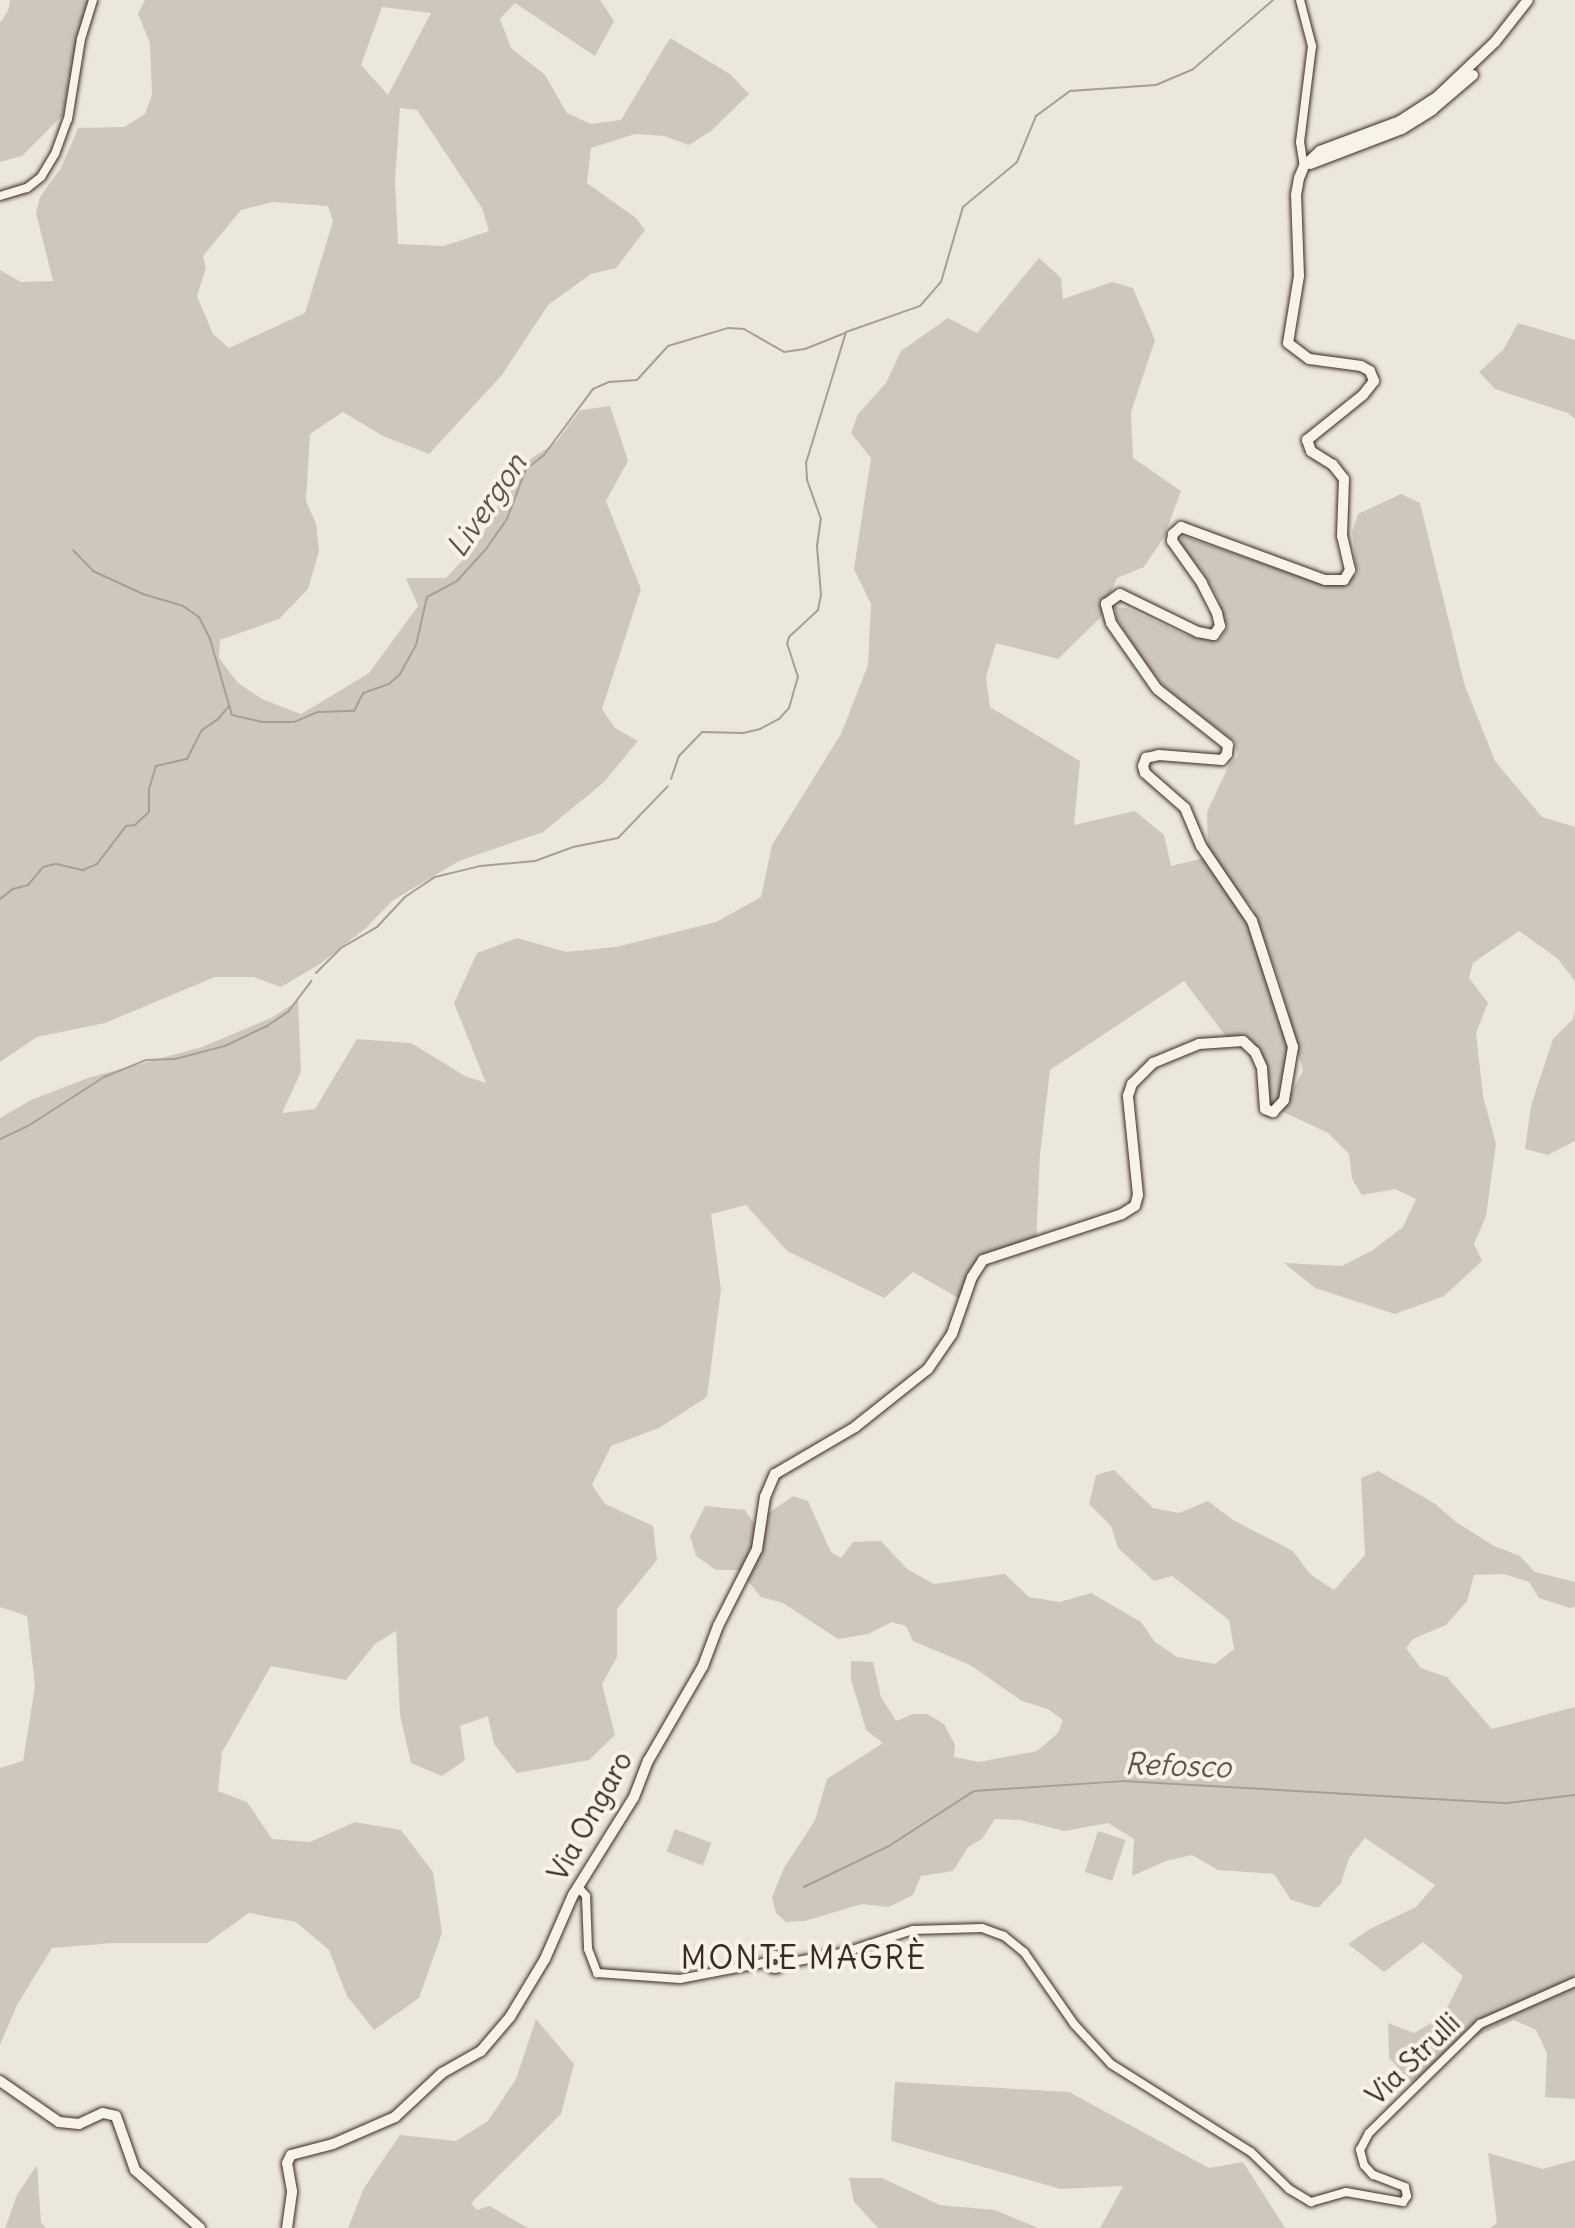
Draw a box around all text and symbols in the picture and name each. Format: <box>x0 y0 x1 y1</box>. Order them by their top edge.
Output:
water label: Livergon <box>438 447 534 563</box>
street label: Via Ongaro <box>541 1745 639 1887</box>
water label: Refosco <box>1124 1745 1232 1785</box>
district label: MONTE MAGRÈ <box>681 1939 927 1977</box>
street label: Via Strulli <box>1359 2006 1467 2112</box>

